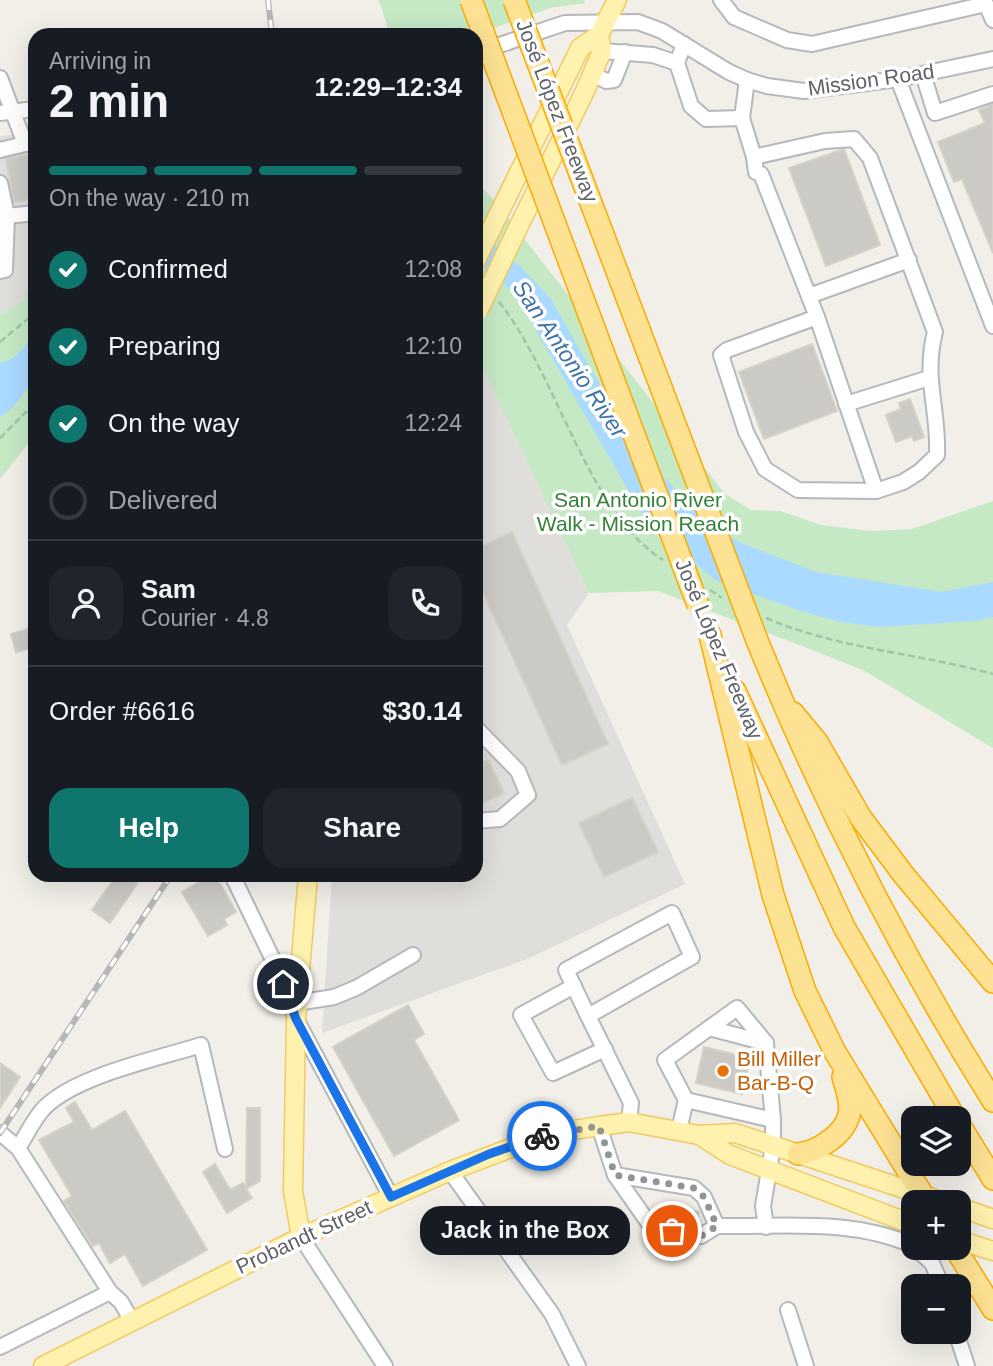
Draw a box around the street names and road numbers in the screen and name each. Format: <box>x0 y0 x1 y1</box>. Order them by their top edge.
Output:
street label: José López Freeway <box>512 16 603 206</box>
street label: Mission Road <box>806 59 936 100</box>
street label: José López Freeway <box>671 555 768 743</box>
street label: Probandt Street <box>232 1195 375 1278</box>

